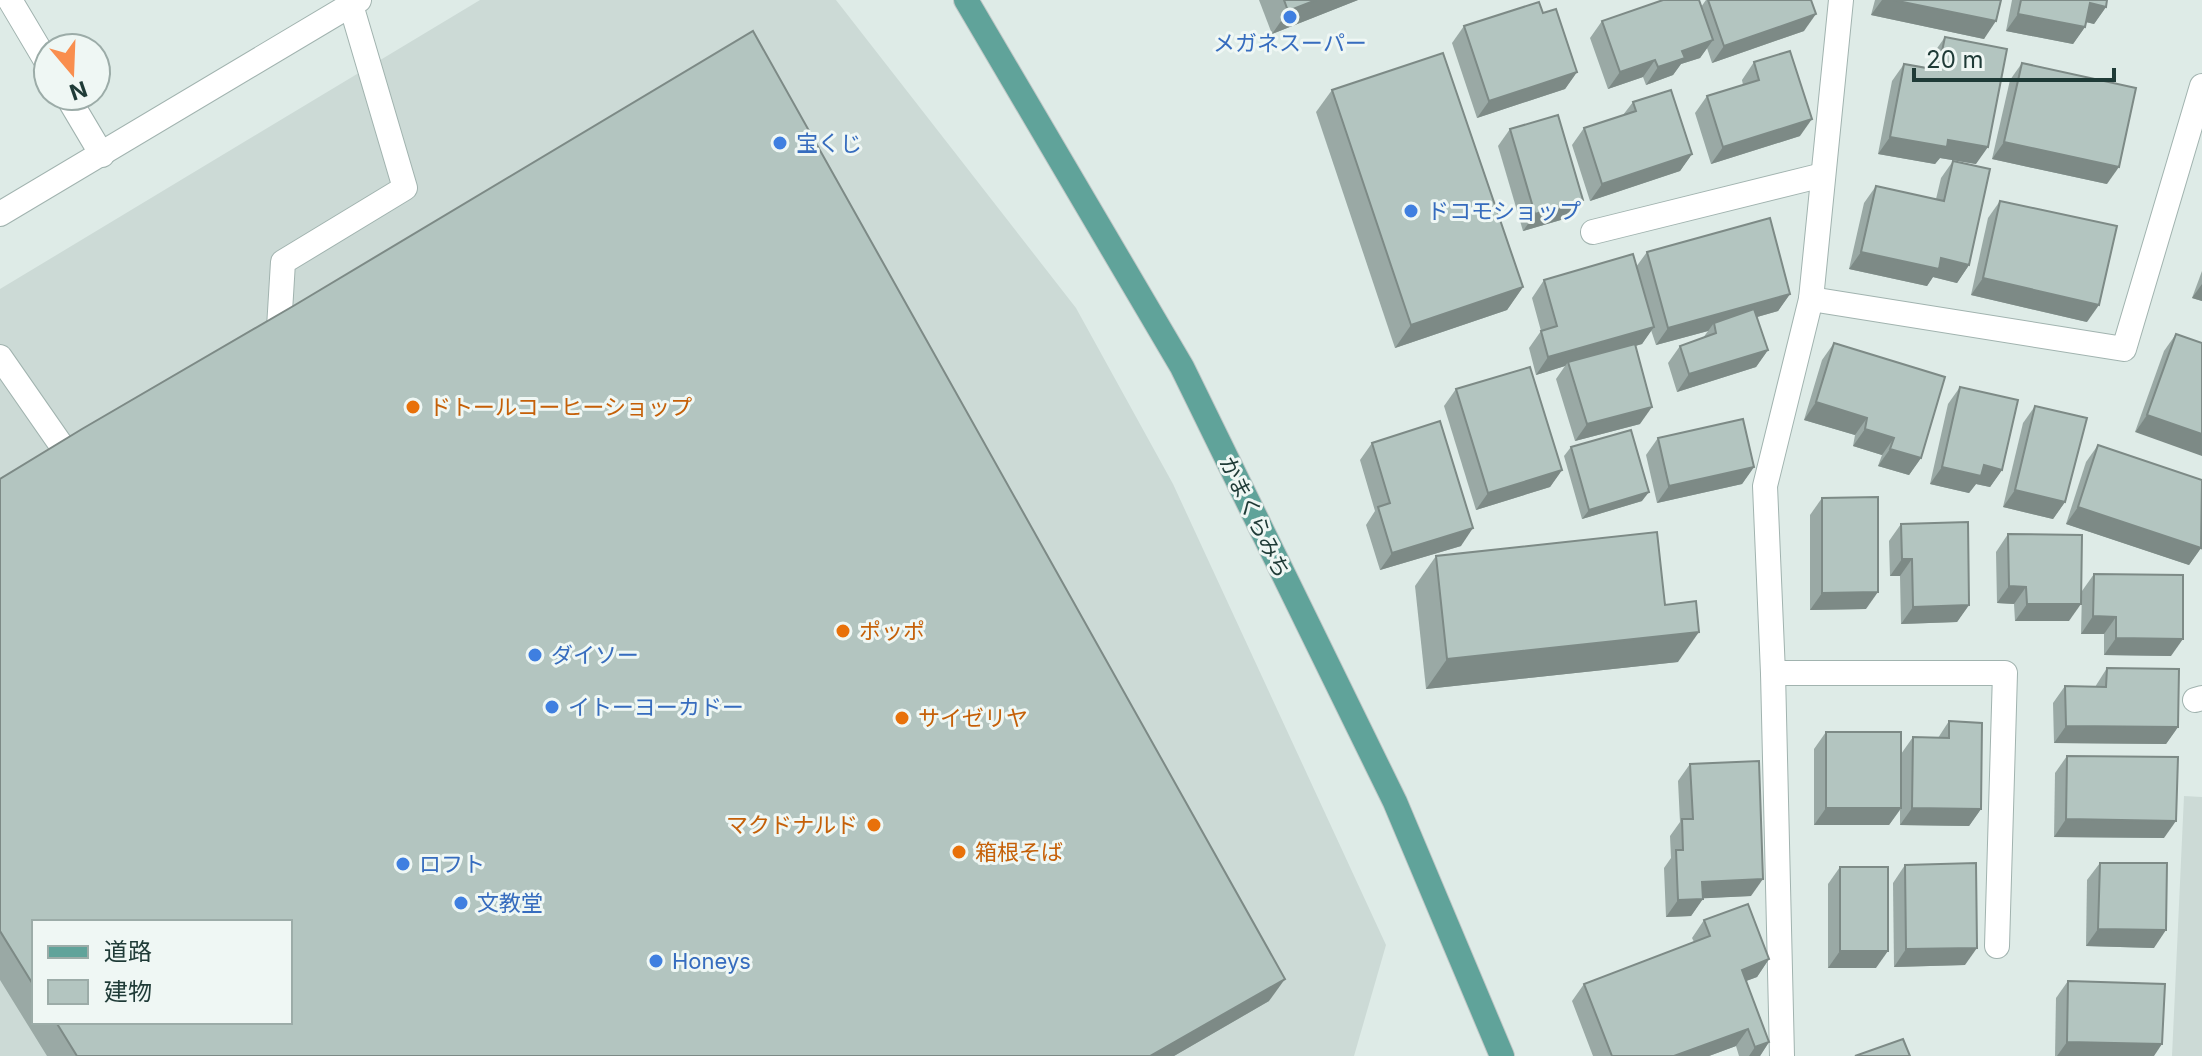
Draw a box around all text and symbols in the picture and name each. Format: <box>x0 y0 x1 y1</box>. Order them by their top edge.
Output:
marker: メガネスーパー <box>1281 8 1299 26</box>
place label: メガネスーパー <box>1213 30 1367 56</box>
north arrow <box>32 32 112 112</box>
scale bar <box>1914 32 2114 82</box>
text: 20 m <box>1926 45 1984 74</box>
text: N <box>66 76 91 106</box>
place label: 宝くじ <box>796 130 862 156</box>
marker: 宝くじ <box>771 134 789 152</box>
place label: ドコモショップ <box>1427 198 1581 224</box>
marker: ドコモショップ <box>1402 202 1420 220</box>
place label: ドトールコーヒーショップ <box>429 394 692 420</box>
marker: ドトールコーヒーショップ <box>404 398 422 416</box>
street label: かまくらみち <box>1214 452 1296 582</box>
place label: ポッポ <box>859 618 925 644</box>
marker: ポッポ <box>834 622 852 640</box>
place label: ダイソー <box>551 642 639 668</box>
marker: ダイソー <box>526 646 544 664</box>
place label: イトーヨーカドー <box>568 694 744 720</box>
marker: イトーヨーカドー <box>543 698 561 716</box>
place label: サイゼリヤ <box>918 705 1028 731</box>
marker: サイゼリヤ <box>893 709 911 727</box>
place label: マクドナルド <box>726 812 858 838</box>
marker: マクドナルド <box>865 816 883 834</box>
place label: 箱根そば <box>975 839 1063 865</box>
marker: 箱根そば <box>950 843 968 861</box>
place label: ロフト <box>419 851 485 877</box>
marker: ロフト <box>394 855 412 873</box>
place label: 文教堂 <box>477 890 543 916</box>
marker: 文教堂 <box>452 894 470 912</box>
legend <box>32 920 292 1024</box>
text: 道路 <box>104 937 152 966</box>
place label: Honeys <box>672 948 751 974</box>
marker: Honeys <box>647 952 665 970</box>
text: 建物 <box>104 977 152 1006</box>

